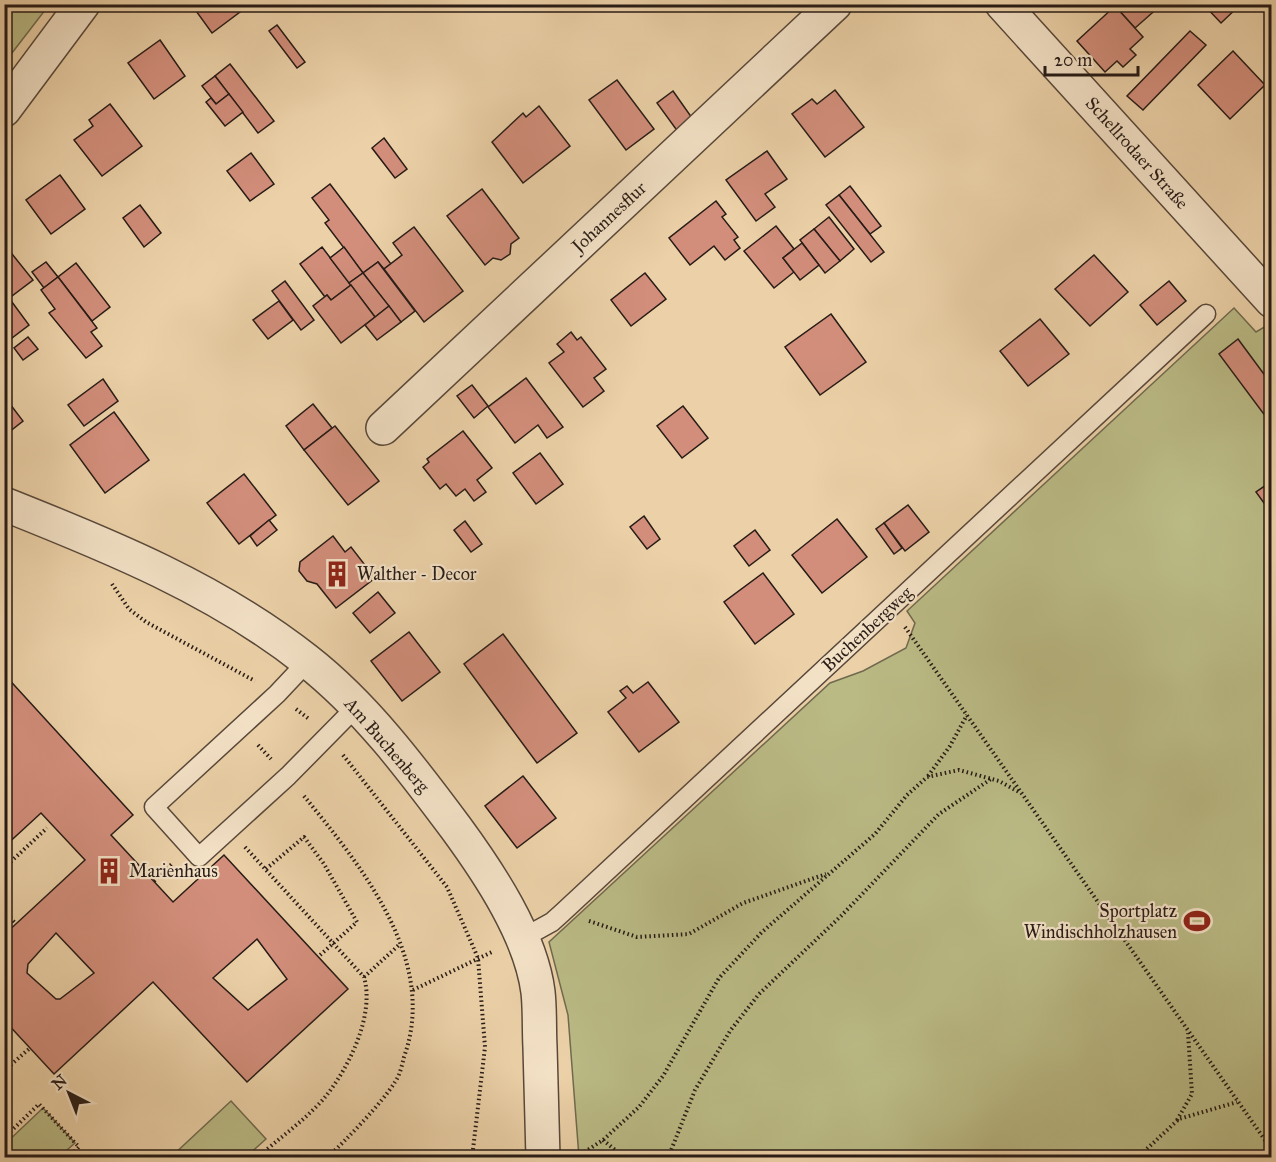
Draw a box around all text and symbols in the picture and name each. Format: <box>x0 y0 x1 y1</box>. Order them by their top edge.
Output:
scale bar <box>1045 39 1138 77</box>
text: 20 m <box>1054 49 1092 71</box>
street label: Schellrodaer Straße <box>1081 92 1193 214</box>
street label: Johannesflur <box>566 177 652 259</box>
building icon: Walther - Decor <box>322 559 352 589</box>
place label: Walther - Decor <box>357 563 477 585</box>
street label: Buchenbergweg <box>817 581 918 677</box>
street label: Am Buchenberg <box>338 692 435 798</box>
building icon: Marienhaus <box>94 856 124 886</box>
place label: Marienhaus <box>129 860 218 882</box>
place label: Sportplatz Windischholzhausen <box>1024 900 1177 943</box>
sports icon: Sportplatz Windischholzhausen <box>1182 906 1212 936</box>
north arrow <box>39 1063 99 1123</box>
text: N <box>48 1070 71 1094</box>

